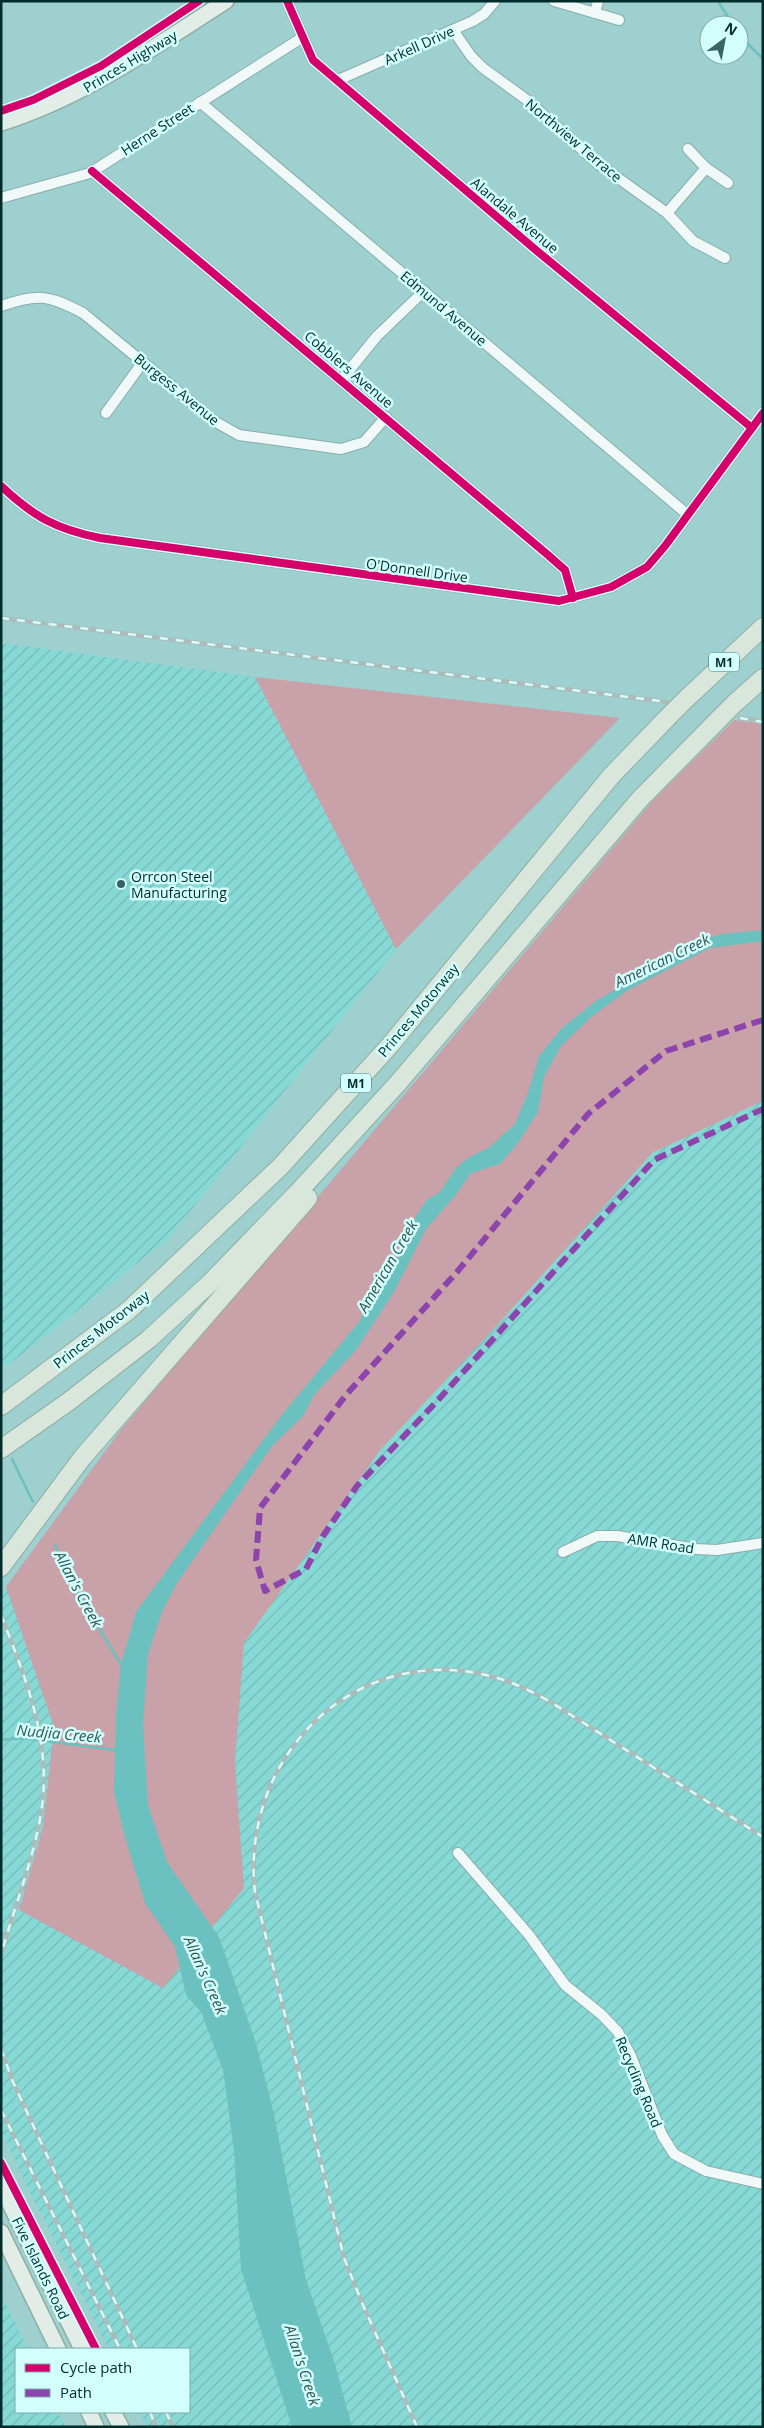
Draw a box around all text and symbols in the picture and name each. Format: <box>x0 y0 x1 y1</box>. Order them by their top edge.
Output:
north arrow <box>699 15 749 65</box>
text: N <box>721 17 741 40</box>
street label: Arkell Drive <box>381 21 457 69</box>
street label: Princes Highway <box>79 25 182 97</box>
street label: Northview Terrace <box>522 94 626 186</box>
street label: Herne Street <box>117 98 197 160</box>
street label: Alandale Avenue <box>467 173 563 257</box>
street label: Edmund Avenue <box>397 266 491 350</box>
street label: Cobblers Avenue <box>301 326 398 412</box>
street label: Burgess Avenue <box>130 349 224 429</box>
street label: O'Donnell Drive <box>365 553 469 587</box>
road number: M1 <box>709 652 739 672</box>
place label: Orrcon Steel Manufacturing <box>131 867 227 902</box>
marker: Orrcon Steel Manufacturing <box>115 878 127 890</box>
water label: American Creek <box>610 928 713 992</box>
street label: Princes Motorway <box>373 958 463 1061</box>
road number: M1 <box>341 1074 371 1092</box>
water label: American Creek <box>352 1216 422 1317</box>
street label: Princes Motorway <box>49 1285 154 1372</box>
street label: AMR Road <box>626 1528 696 1558</box>
water label: Allan's Creek <box>50 1546 108 1631</box>
water label: Nudjia Creek <box>16 1719 103 1747</box>
water label: Allan's Creek <box>179 1932 232 2018</box>
street label: Recycling Road <box>611 2034 667 2130</box>
street label: Five Islands Road <box>8 2213 74 2323</box>
water label: Allan's Creek <box>280 2321 326 2409</box>
legend <box>15 2348 190 2413</box>
text: Cycle path <box>60 2357 132 2377</box>
text: Path <box>60 2382 92 2402</box>

